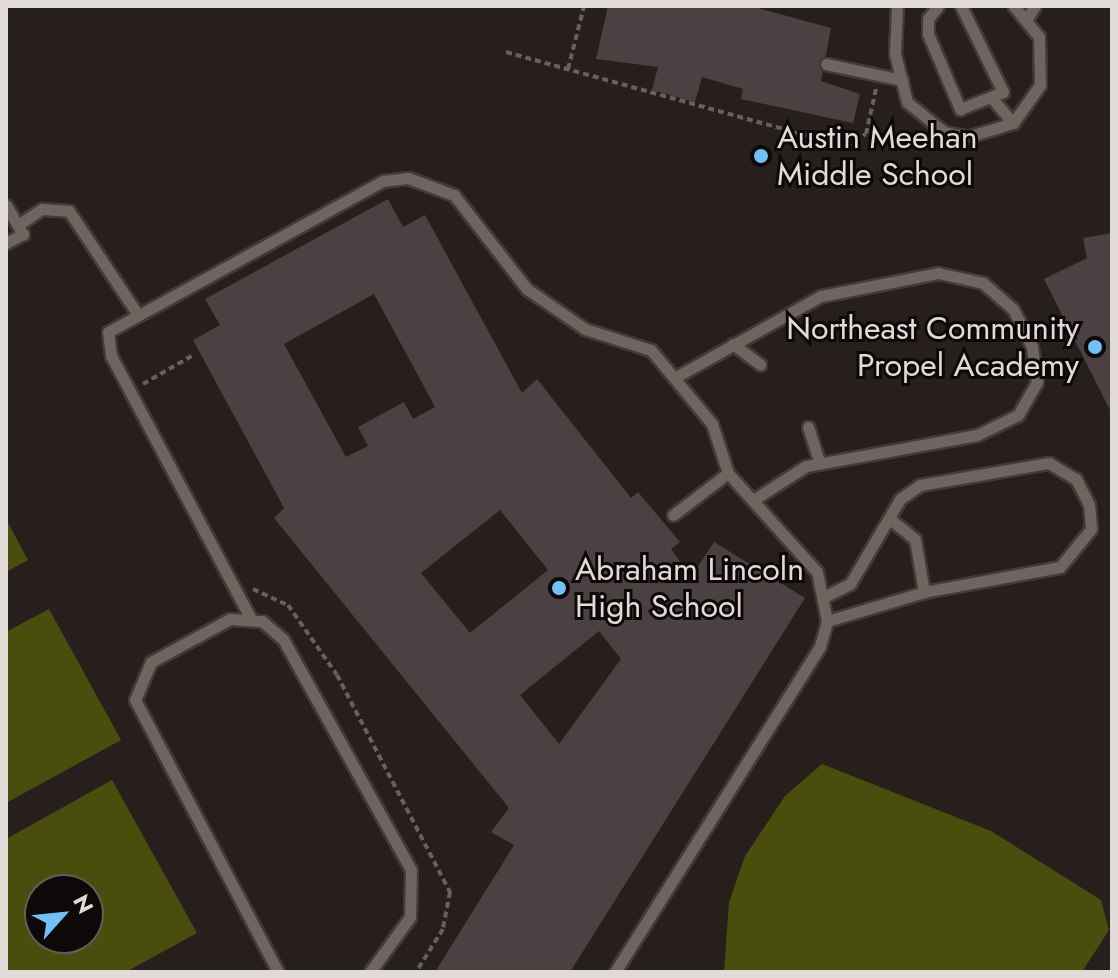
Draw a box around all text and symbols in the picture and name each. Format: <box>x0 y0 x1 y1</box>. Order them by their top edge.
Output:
place label: Austin Meehan Middle School <box>777 119 977 194</box>
marker: Austin Meehan Middle School <box>752 147 770 165</box>
place label: Northeast Community Propel Academy <box>786 310 1079 385</box>
marker: Northeast Community Propel Academy <box>1086 338 1104 356</box>
place label: Abraham Lincoln High School <box>575 551 804 626</box>
marker: Abraham Lincoln High School <box>550 579 568 597</box>
north arrow <box>24 874 104 954</box>
text: N <box>65 889 102 919</box>

